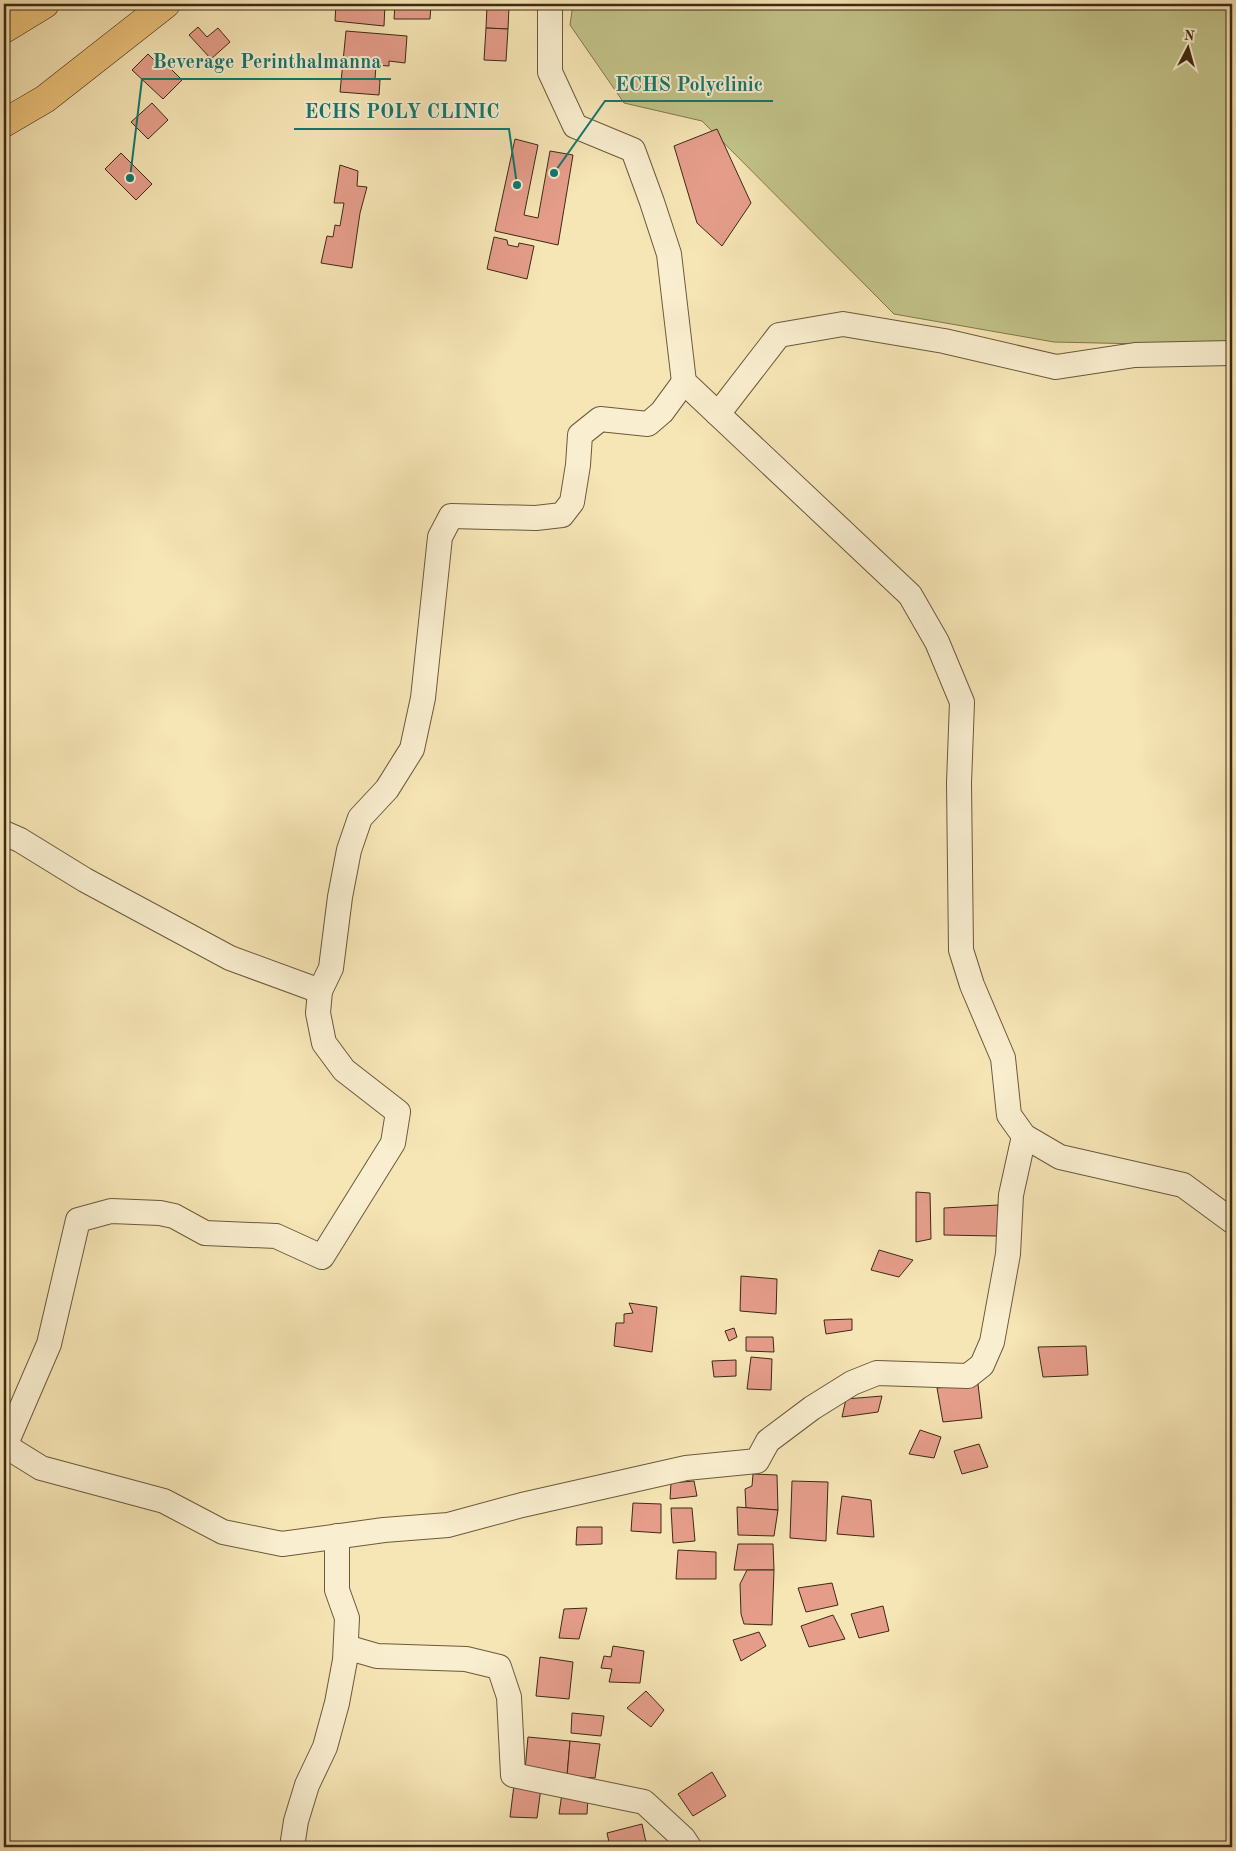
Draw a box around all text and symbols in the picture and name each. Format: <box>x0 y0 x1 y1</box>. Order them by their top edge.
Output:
north arrow <box>1164 22 1214 72</box>
text: N <box>1183 29 1196 44</box>
callout: Beverage Perinthalmanna <box>142 44 391 79</box>
text: Beverage Perinthalmanna <box>152 53 382 73</box>
callout: ECHS Polyclinic <box>605 66 773 101</box>
text: ECHS Polyclinic <box>615 76 763 96</box>
callout: ECHS POLY CLINIC <box>294 94 509 129</box>
text: ECHS POLY CLINIC <box>304 103 500 123</box>

